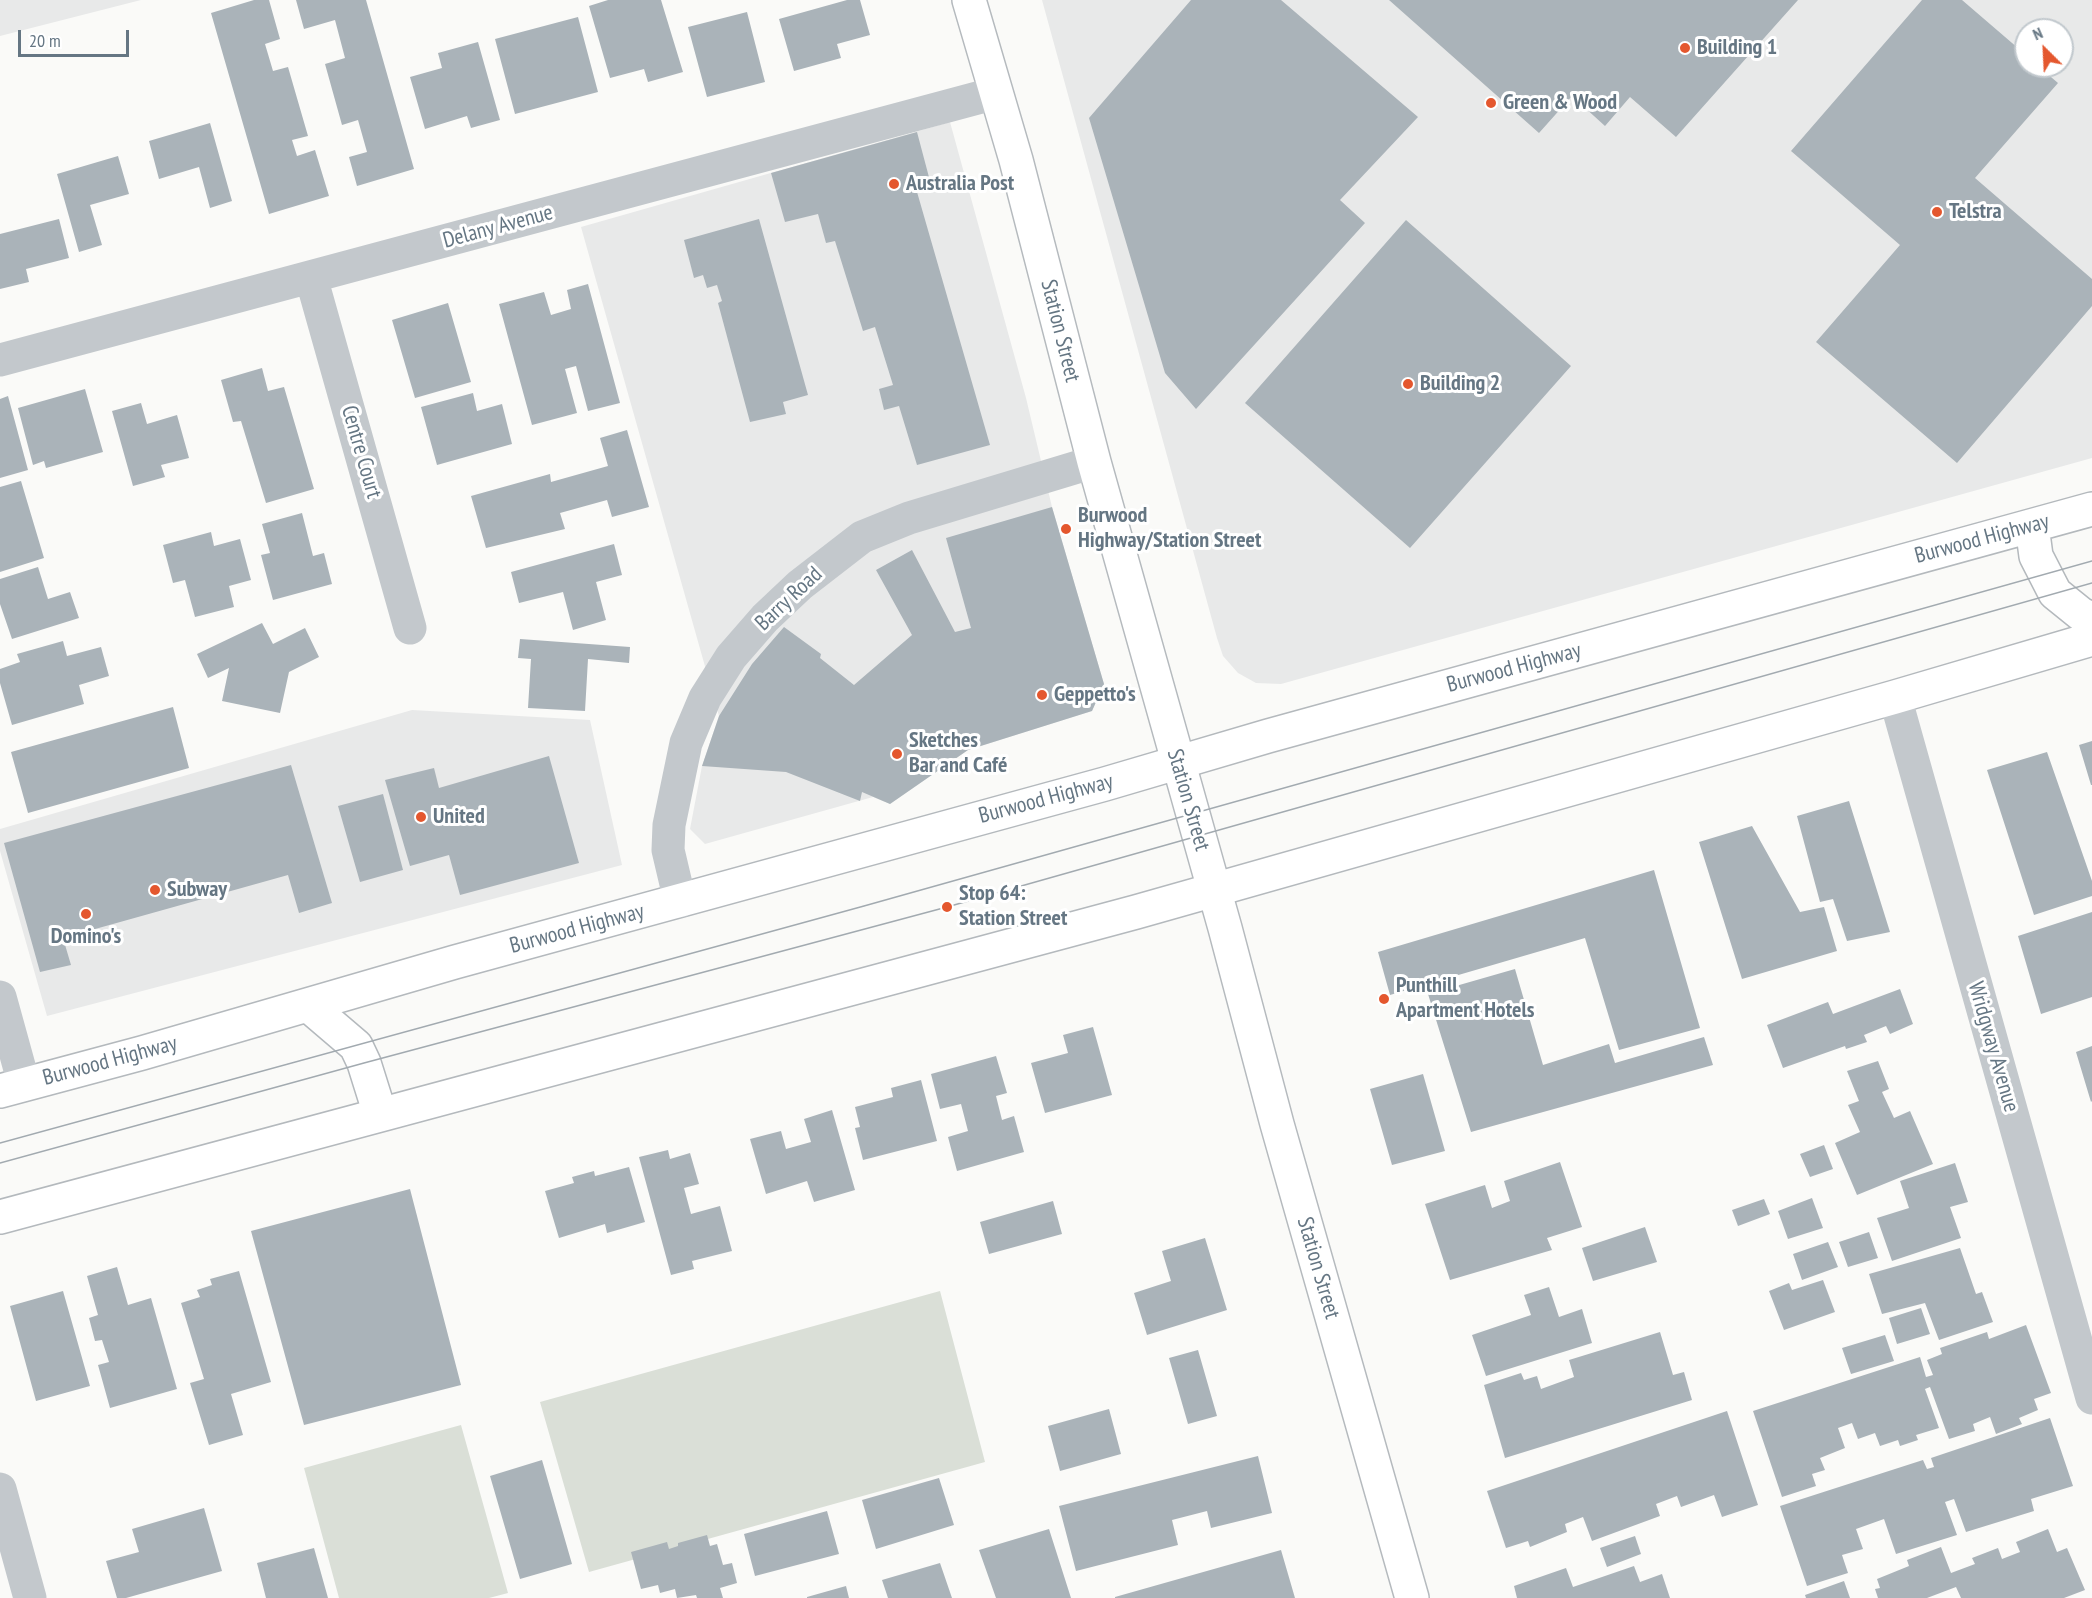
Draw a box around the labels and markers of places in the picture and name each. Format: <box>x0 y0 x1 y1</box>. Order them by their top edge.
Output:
place label: Building 1 <box>1697 35 1777 61</box>
marker: Building 1 <box>1678 41 1692 55</box>
place label: Green & Wood <box>1503 90 1617 116</box>
marker: Green & Wood <box>1484 96 1498 110</box>
place label: Australia Post <box>906 171 1014 197</box>
marker: Australia Post <box>887 177 901 191</box>
place label: Telstra <box>1949 199 2002 225</box>
marker: Telstra <box>1930 205 1944 219</box>
place label: Building 2 <box>1420 371 1500 397</box>
marker: Building 2 <box>1401 377 1415 391</box>
place label: Burwood Highway/Station Street <box>1078 503 1261 554</box>
marker: Burwood Highway/Station Street <box>1059 522 1073 536</box>
place label: Geppetto's <box>1054 682 1136 708</box>
marker: Geppetto's <box>1035 688 1049 702</box>
place label: Sketches Bar and Café <box>909 728 1007 780</box>
marker: Sketches Bar and Café <box>890 747 904 761</box>
place label: United <box>433 804 485 830</box>
marker: United <box>414 810 428 824</box>
place label: Subway <box>167 877 227 903</box>
place label: Stop 64: Station Street <box>959 881 1067 932</box>
marker: Subway <box>148 883 162 897</box>
marker: Stop 64: Station Street <box>940 900 954 914</box>
marker: Domino's <box>79 907 93 921</box>
place label: Domino's <box>51 924 121 950</box>
place label: Punthill Apartment Hotels <box>1396 973 1535 1024</box>
marker: Punthill Apartment Hotels <box>1377 992 1391 1006</box>

